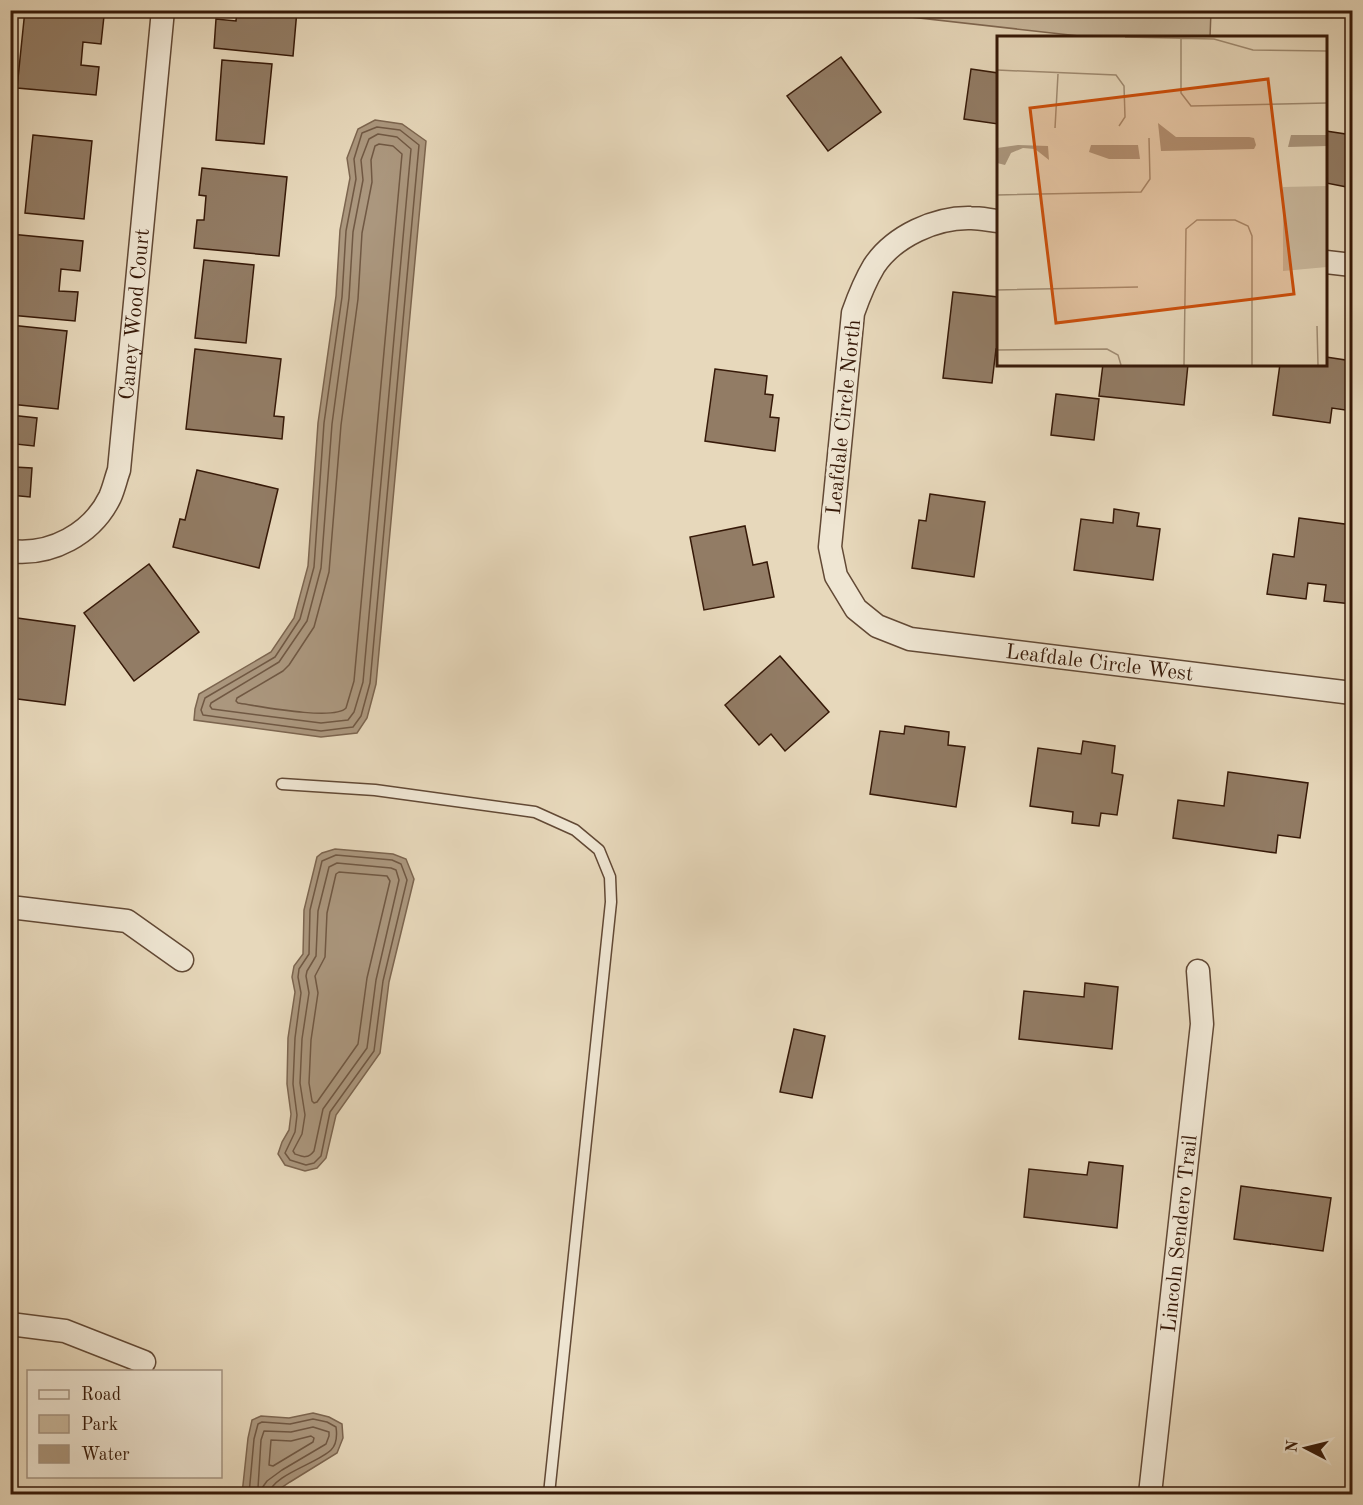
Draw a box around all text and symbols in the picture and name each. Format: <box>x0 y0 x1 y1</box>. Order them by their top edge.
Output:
inset map <box>997 36 1327 366</box>
street label: Caney Wood Court <box>117 228 154 401</box>
street label: Leafdale Circle North <box>824 318 865 516</box>
street label: Leafdale Circle West <box>1004 642 1195 686</box>
street label: Lincoln Sendero Trail <box>1159 1134 1202 1334</box>
legend <box>27 1370 222 1478</box>
text: Road <box>81 1386 121 1404</box>
text: Park <box>81 1416 118 1434</box>
north arrow <box>1276 1418 1336 1478</box>
text: N <box>1284 1439 1302 1453</box>
text: Water <box>81 1446 130 1464</box>

